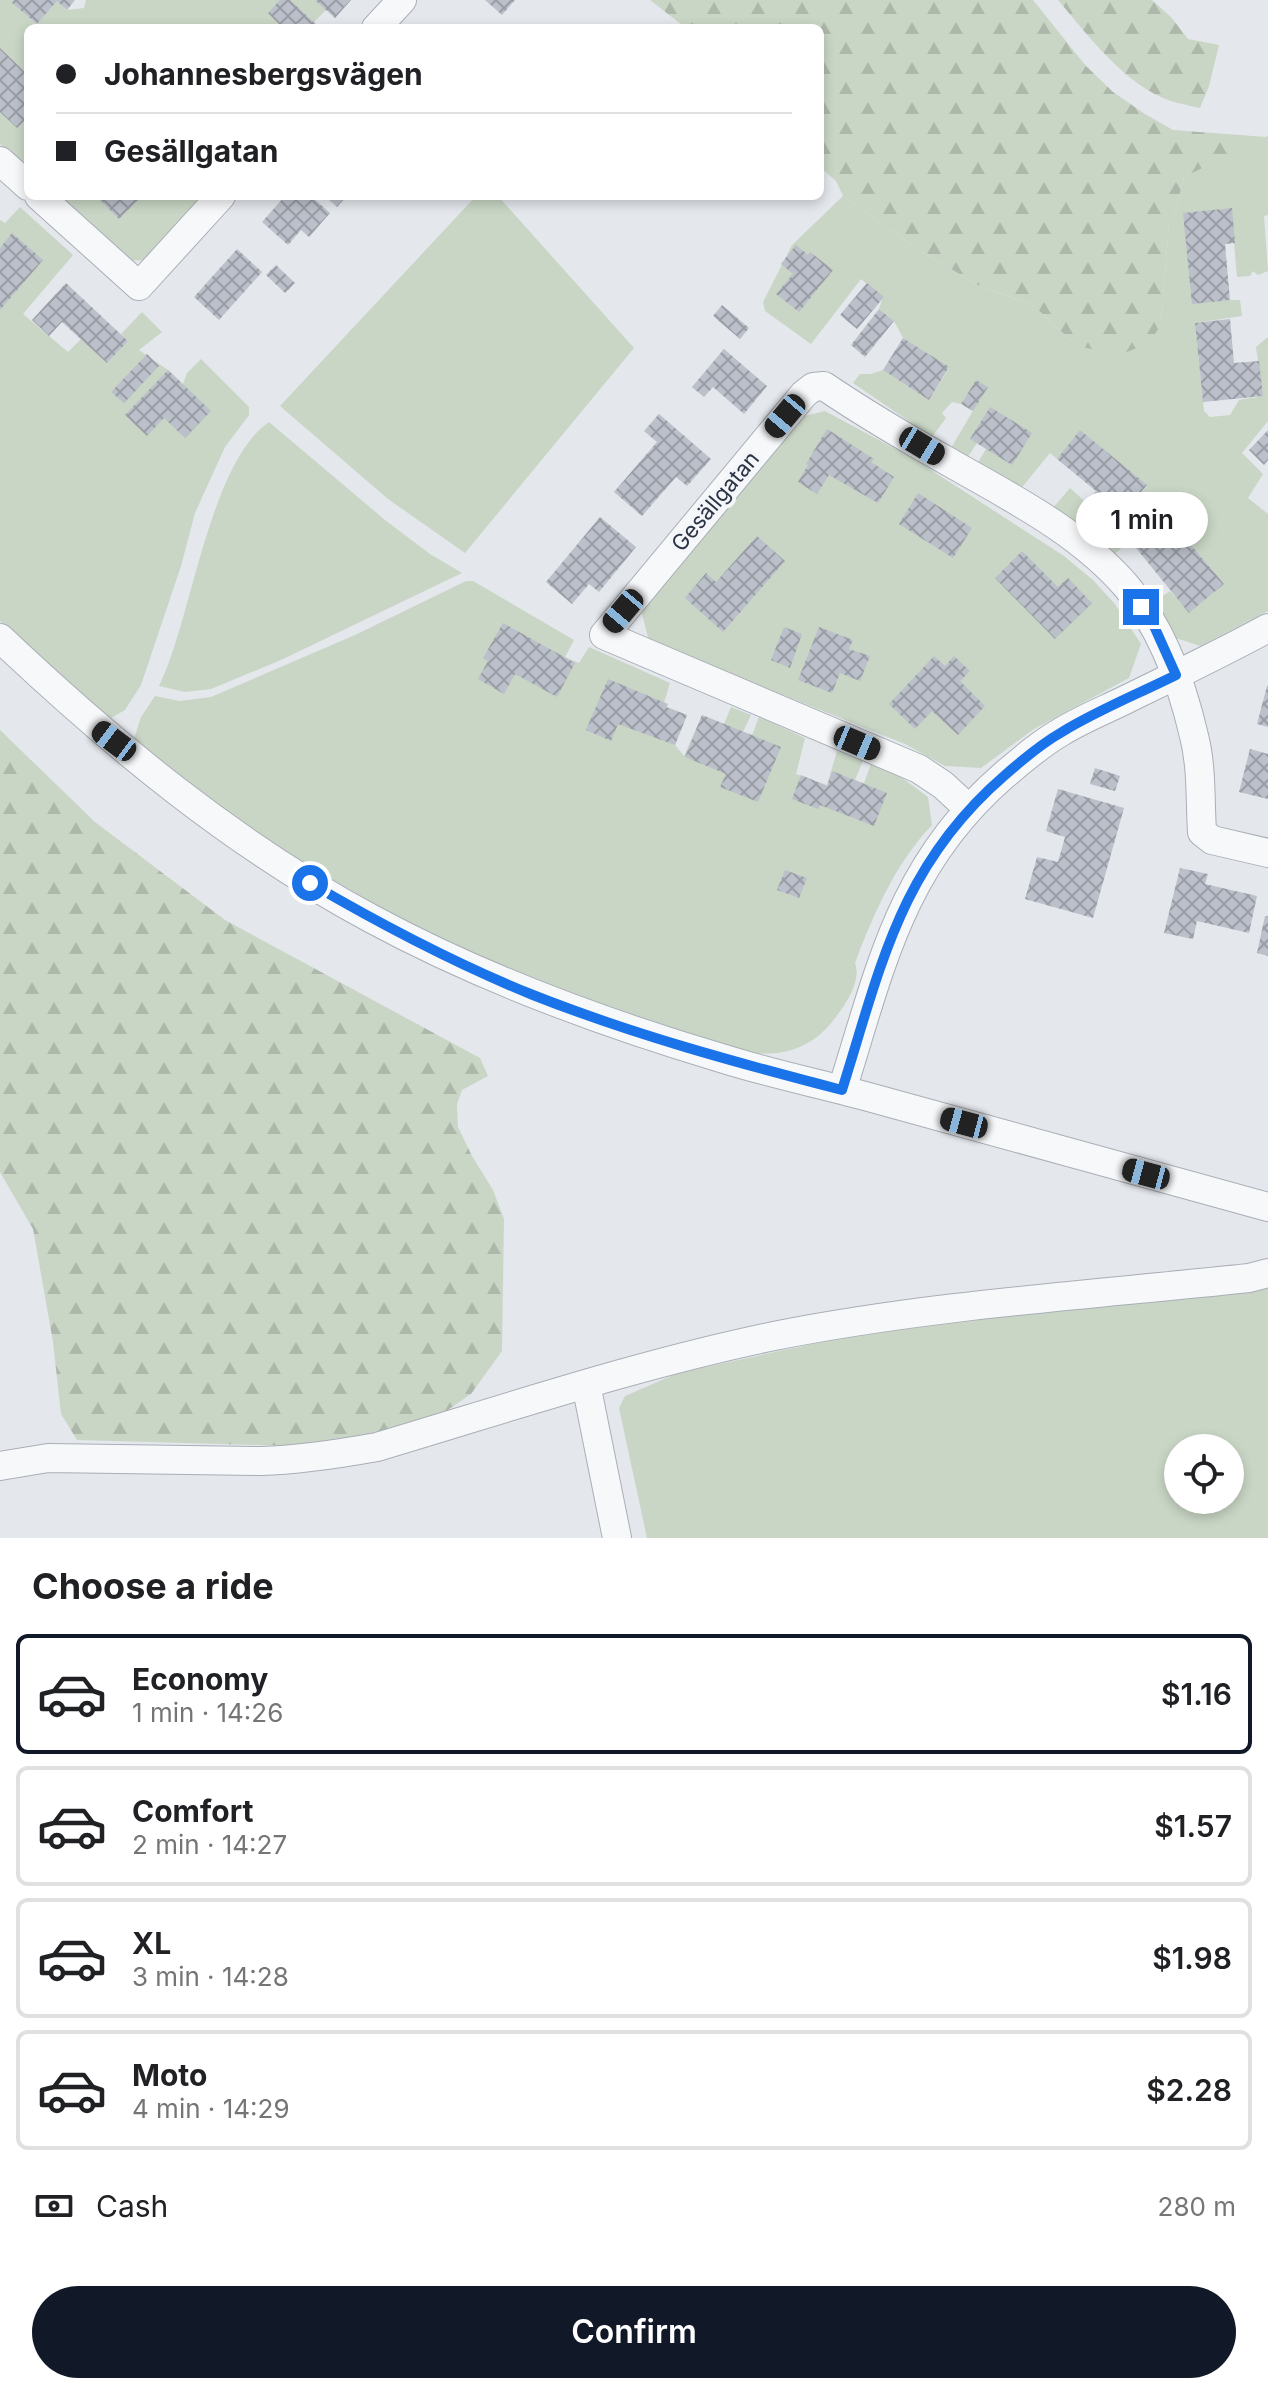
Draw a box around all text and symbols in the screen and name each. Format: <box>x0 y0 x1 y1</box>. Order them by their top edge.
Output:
text: Johannesbergsvägen <box>104 56 423 92</box>
text: Gesällgatan <box>104 133 278 169</box>
car <box>760 390 810 442</box>
car <box>895 423 949 469</box>
street label: Gesällgatan <box>666 446 764 556</box>
callout: 1 min <box>1075 491 1207 547</box>
text: 1 min <box>1110 504 1174 535</box>
car <box>598 585 648 637</box>
route end <box>1123 589 1159 625</box>
car <box>88 717 140 765</box>
car <box>830 723 884 763</box>
route start <box>292 865 328 901</box>
car <box>938 1105 990 1141</box>
car <box>1120 1156 1172 1192</box>
map controls <box>1164 1434 1244 1514</box>
button: locate <box>1164 1434 1244 1514</box>
text: Choose a ride <box>32 1564 274 1608</box>
icon: car <box>36 1658 108 1730</box>
text: Economy <box>132 1661 268 1697</box>
text: $1.16 <box>1161 1676 1232 1712</box>
text: 1 min · 14:26 <box>132 1697 283 1728</box>
icon: car <box>36 1790 108 1862</box>
text: Comfort <box>132 1793 253 1829</box>
text: $1.57 <box>1154 1808 1232 1844</box>
text: 2 min · 14:27 <box>132 1829 287 1860</box>
icon: car <box>36 1922 108 1994</box>
text: XL <box>132 1925 171 1961</box>
text: $1.98 <box>1152 1940 1232 1976</box>
text: 3 min · 14:28 <box>132 1961 289 1992</box>
icon: car <box>36 2054 108 2126</box>
text: Moto <box>132 2057 207 2093</box>
text: $2.28 <box>1146 2072 1232 2108</box>
text: 4 min · 14:29 <box>132 2093 290 2124</box>
icon: cash <box>32 2184 76 2228</box>
text: Cash <box>96 2188 168 2224</box>
text: 280 m <box>1158 2191 1236 2222</box>
button: Confirm <box>32 2286 1236 2378</box>

